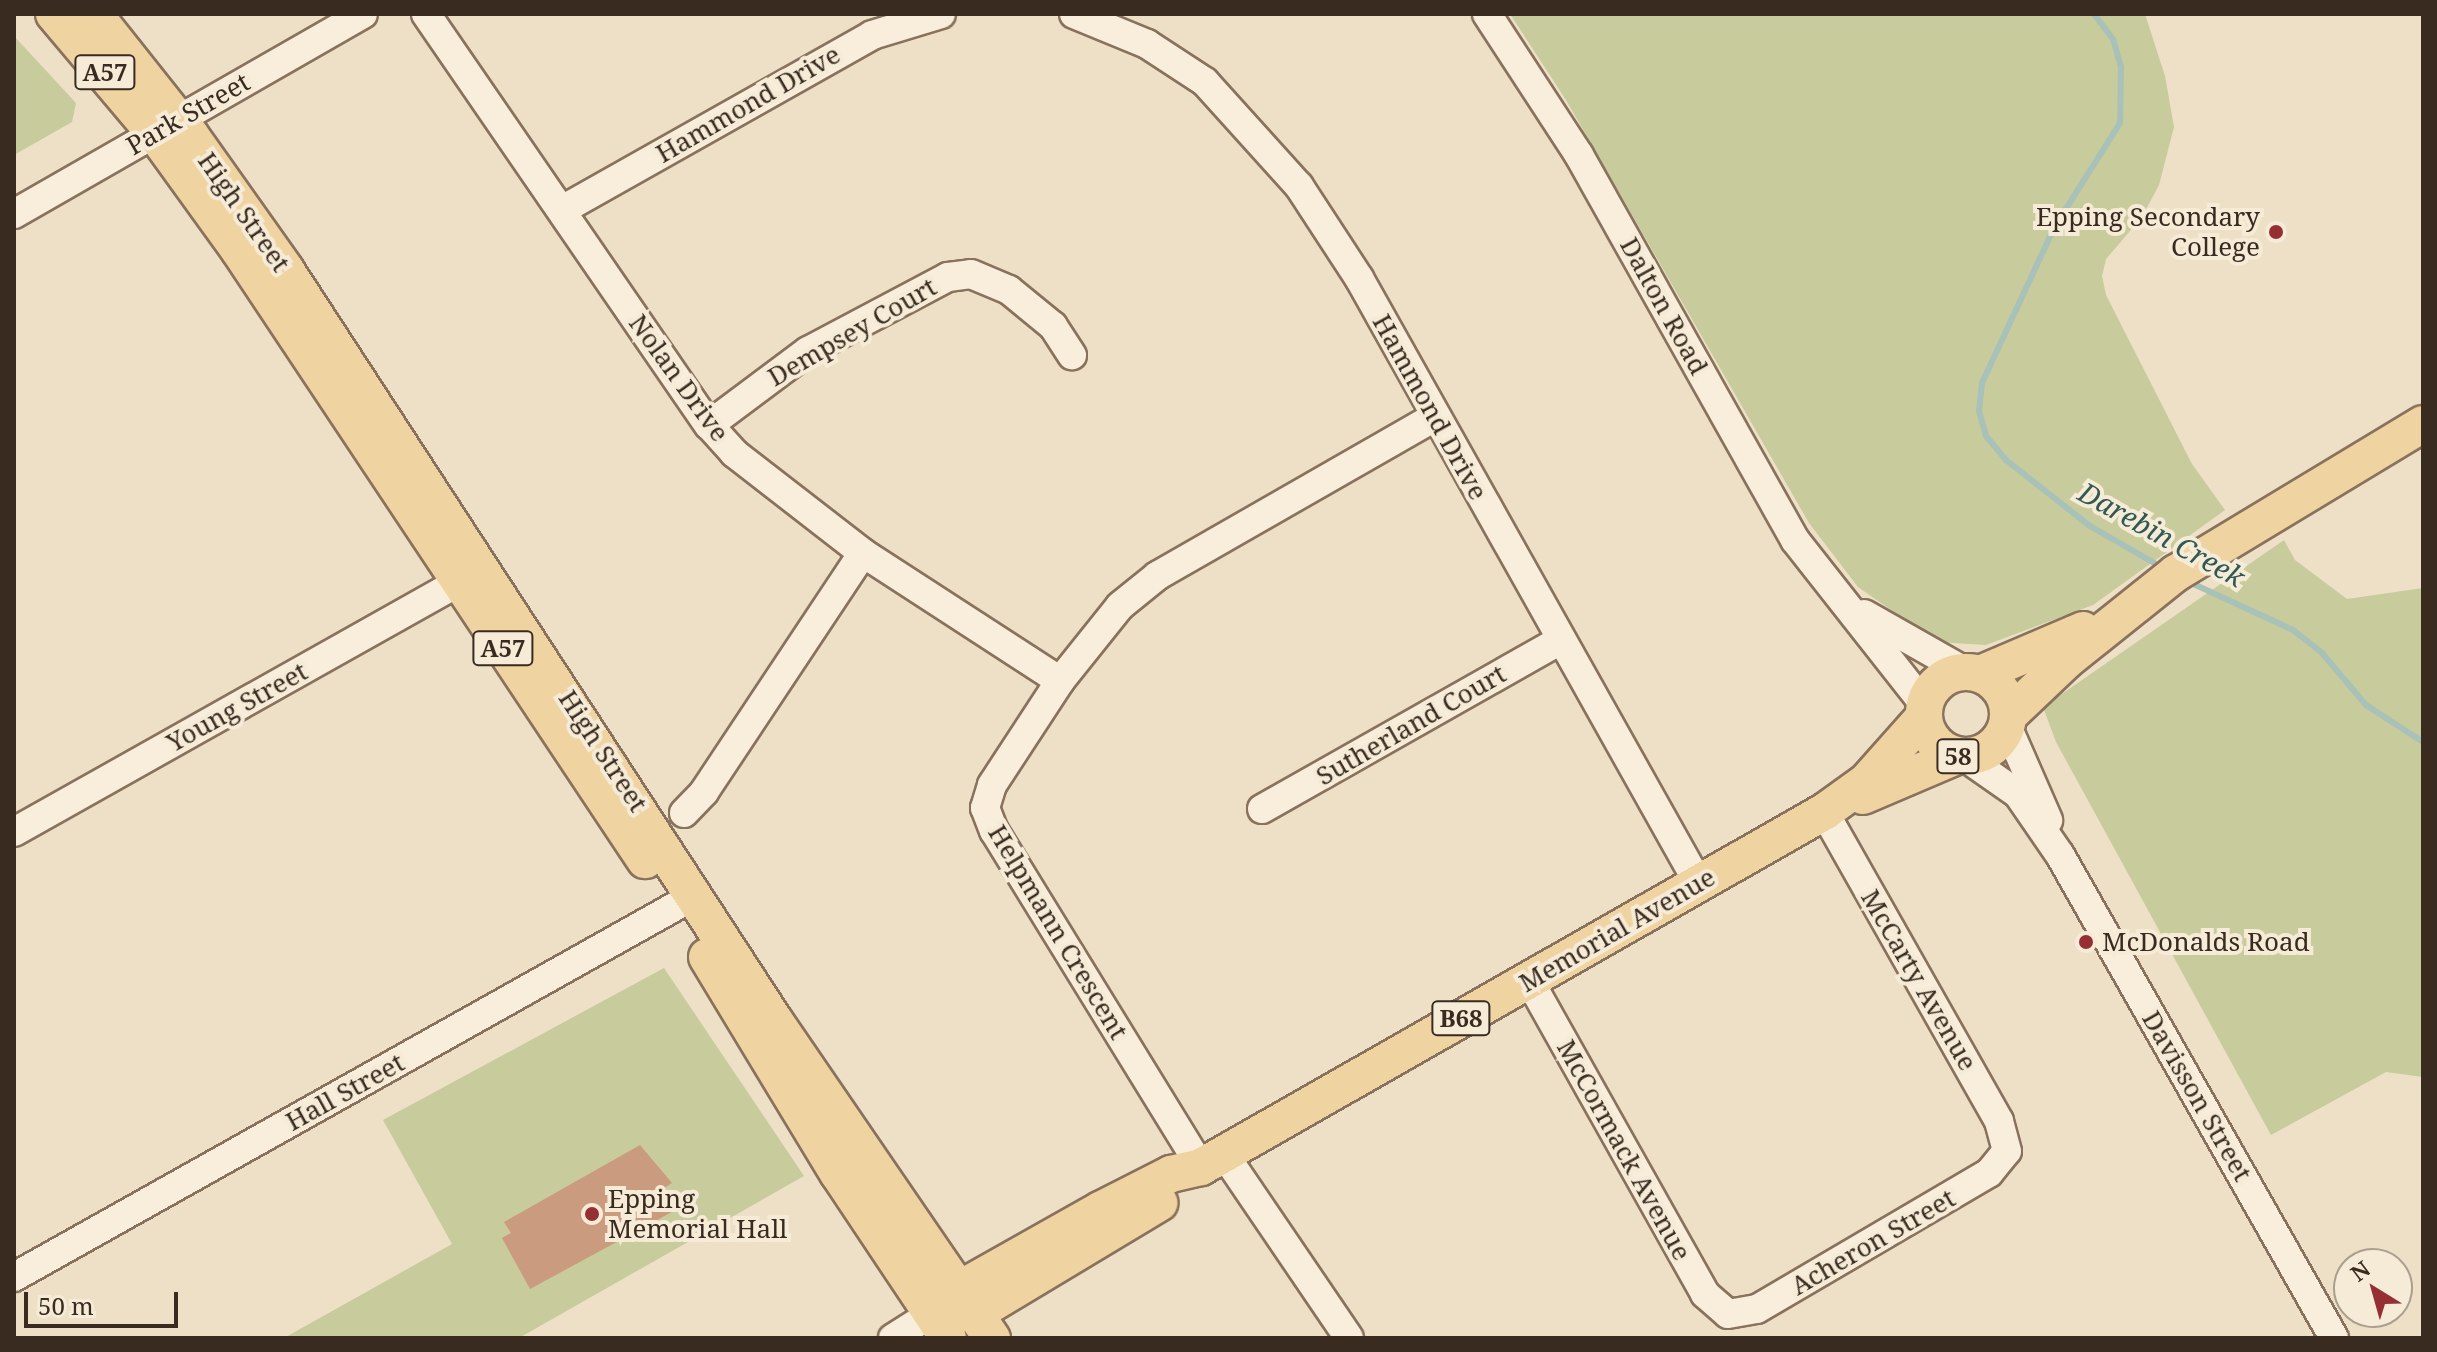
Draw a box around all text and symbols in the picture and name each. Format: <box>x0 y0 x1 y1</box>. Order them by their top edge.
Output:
street label: Hammond Drive <box>650 39 846 169</box>
road number: A57 <box>73 52 137 92</box>
street label: Park Street <box>121 66 255 162</box>
street label: High Street <box>191 146 297 278</box>
place label: Epping Secondary College <box>2036 201 2260 262</box>
marker: Epping Secondary College <box>2267 223 2285 241</box>
street label: Dalton Road <box>1614 232 1714 380</box>
street label: Dempsey Court <box>762 271 942 393</box>
street label: Nolan Drive <box>622 308 736 448</box>
street label: Hammond Drive <box>1366 309 1494 505</box>
water label: Darebin Creek <box>2073 475 2251 593</box>
road number: A57 <box>471 628 535 668</box>
street label: Young Street <box>161 656 313 758</box>
street label: Sutherland Court <box>1311 658 1511 792</box>
street label: High Street <box>552 684 654 818</box>
road number: 58 <box>1936 736 1980 776</box>
street label: Helpmann Crescent <box>982 819 1134 1045</box>
street label: Memorial Avenue <box>1514 861 1720 999</box>
street label: McCarty Avenue <box>1855 884 1983 1076</box>
place label: McDonalds Road <box>2102 926 2310 958</box>
marker: McDonalds Road <box>2077 933 2095 951</box>
road number: B68 <box>1431 998 1491 1038</box>
street label: Davisson Street <box>2136 1005 2258 1187</box>
street label: McCormack Avenue <box>1550 1034 1698 1266</box>
street label: Hall Street <box>280 1047 410 1137</box>
street label: Acheron Street <box>1785 1182 1961 1302</box>
place label: Epping Memorial Hall <box>608 1183 787 1244</box>
marker: Epping Memorial Hall <box>583 1205 601 1223</box>
north arrow <box>2333 1248 2413 1328</box>
text: N <box>2344 1253 2376 1288</box>
scale bar <box>28 1276 182 1326</box>
text: 50 m <box>38 1289 94 1322</box>

